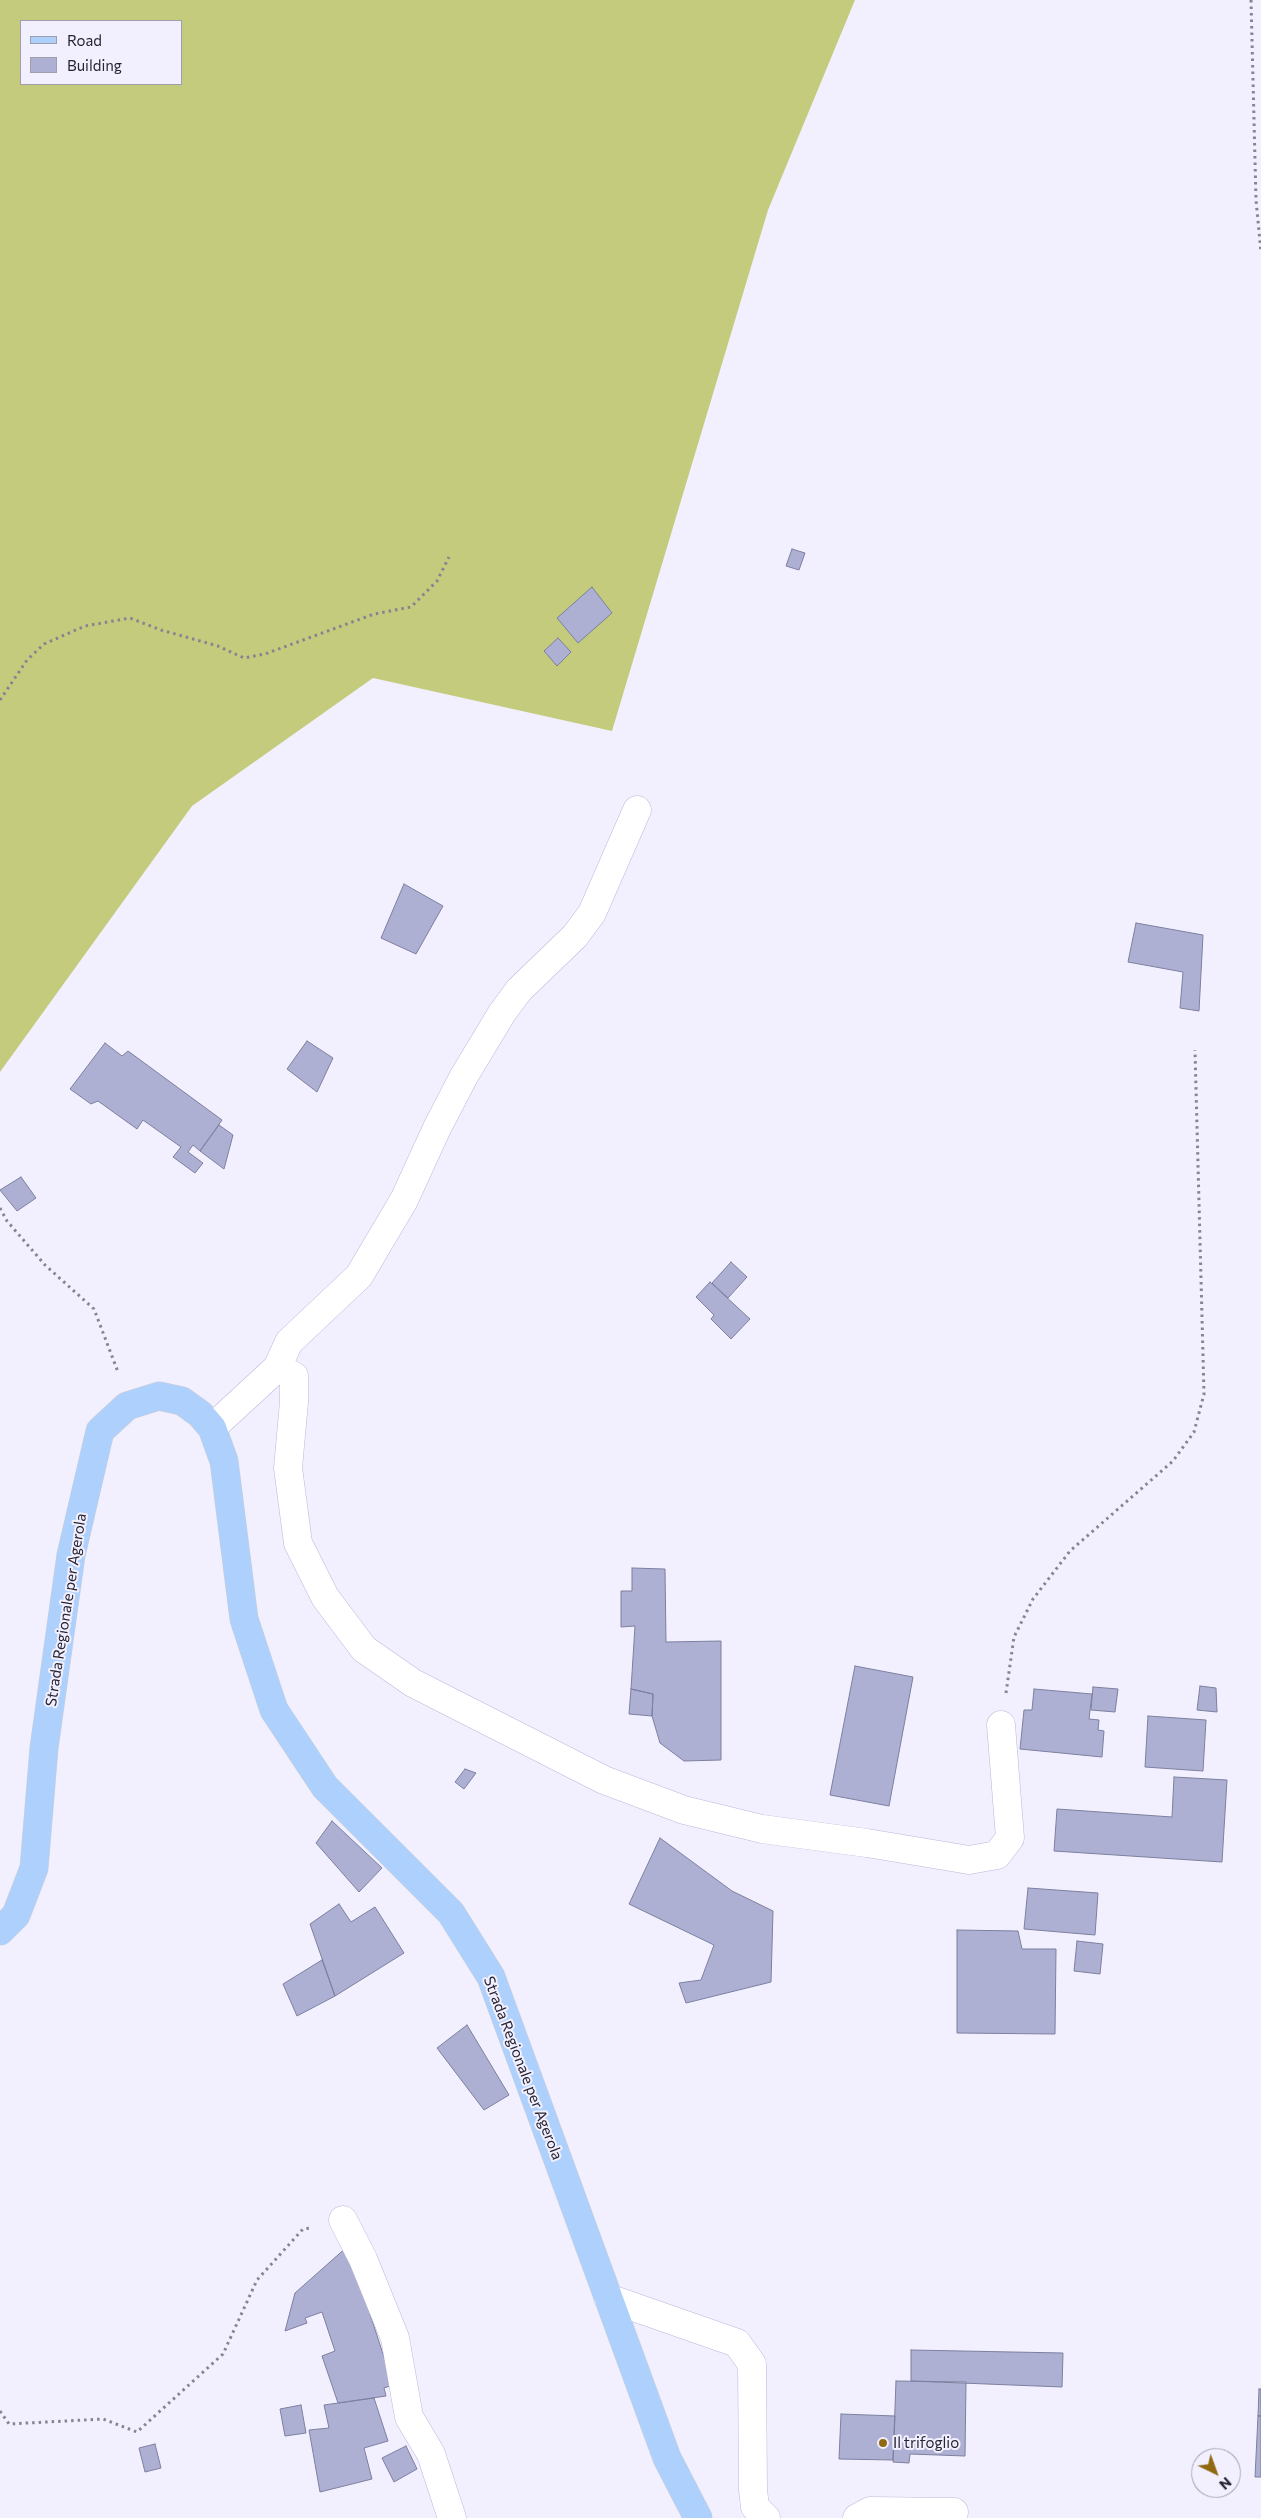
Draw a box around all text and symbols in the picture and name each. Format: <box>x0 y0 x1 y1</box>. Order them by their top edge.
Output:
legend <box>20 20 182 85</box>
text: Road <box>67 31 102 49</box>
text: Building <box>67 56 122 74</box>
street label: Strada Regionale per Agerola <box>42 1512 90 1708</box>
street label: Strada Regionale per Agerola <box>480 1974 566 2162</box>
place label: Il trifoglio <box>893 2434 959 2452</box>
marker: Il trifoglio <box>877 2437 889 2449</box>
north arrow <box>1191 2448 1241 2498</box>
text: N <box>1216 2474 1235 2494</box>

